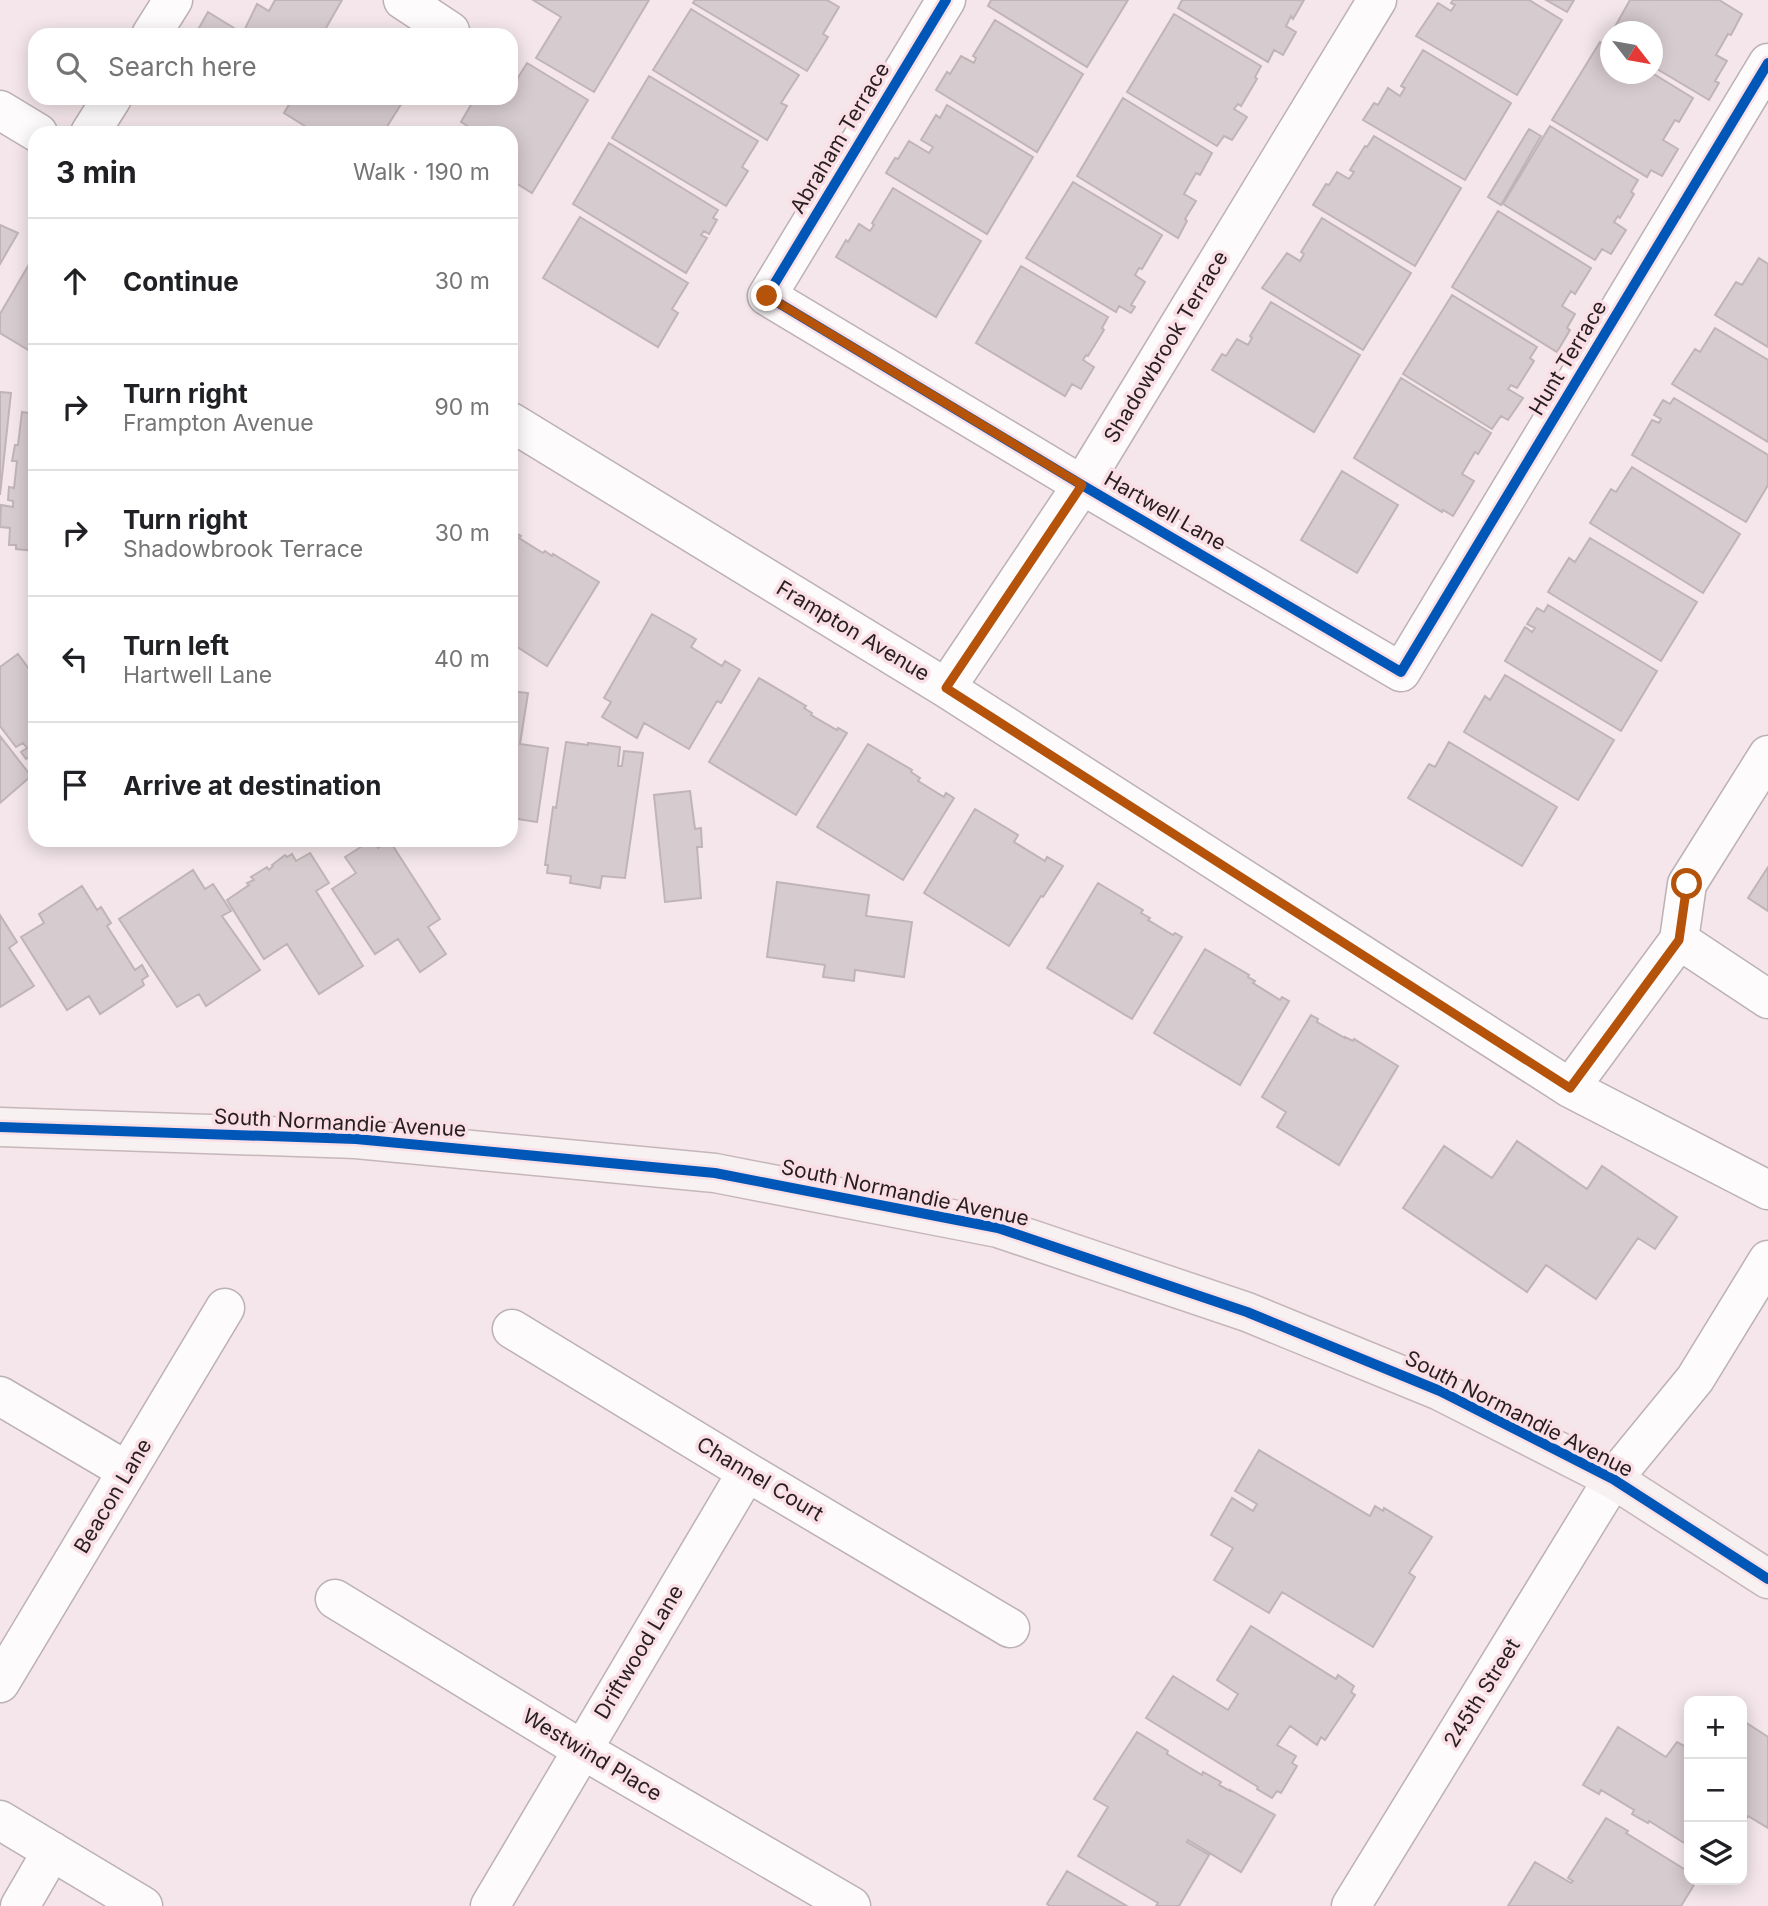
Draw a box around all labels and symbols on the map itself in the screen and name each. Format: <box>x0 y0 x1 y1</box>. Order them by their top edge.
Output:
north arrow <box>1600 21 1663 84</box>
street label: Abraham Terrace <box>785 58 895 218</box>
street label: Shadowbrook Terrace <box>1098 246 1233 447</box>
route end <box>751 280 782 311</box>
street label: Hunt Terrace <box>1523 296 1612 420</box>
street label: Hartwell Lane <box>1100 466 1231 555</box>
street label: Frampton Avenue <box>772 575 934 686</box>
route start <box>1671 868 1702 899</box>
street label: South Normandie Avenue <box>213 1103 467 1142</box>
street label: South Normandie Avenue <box>779 1154 1031 1231</box>
street label: South Normandie Avenue <box>1401 1345 1638 1482</box>
street label: Channel Court <box>693 1431 828 1526</box>
street label: Beacon Lane <box>69 1434 157 1558</box>
street label: Driftwood Lane <box>589 1580 688 1723</box>
street label: 245th Street <box>1438 1634 1525 1752</box>
street label: Westwind Place <box>518 1703 666 1806</box>

